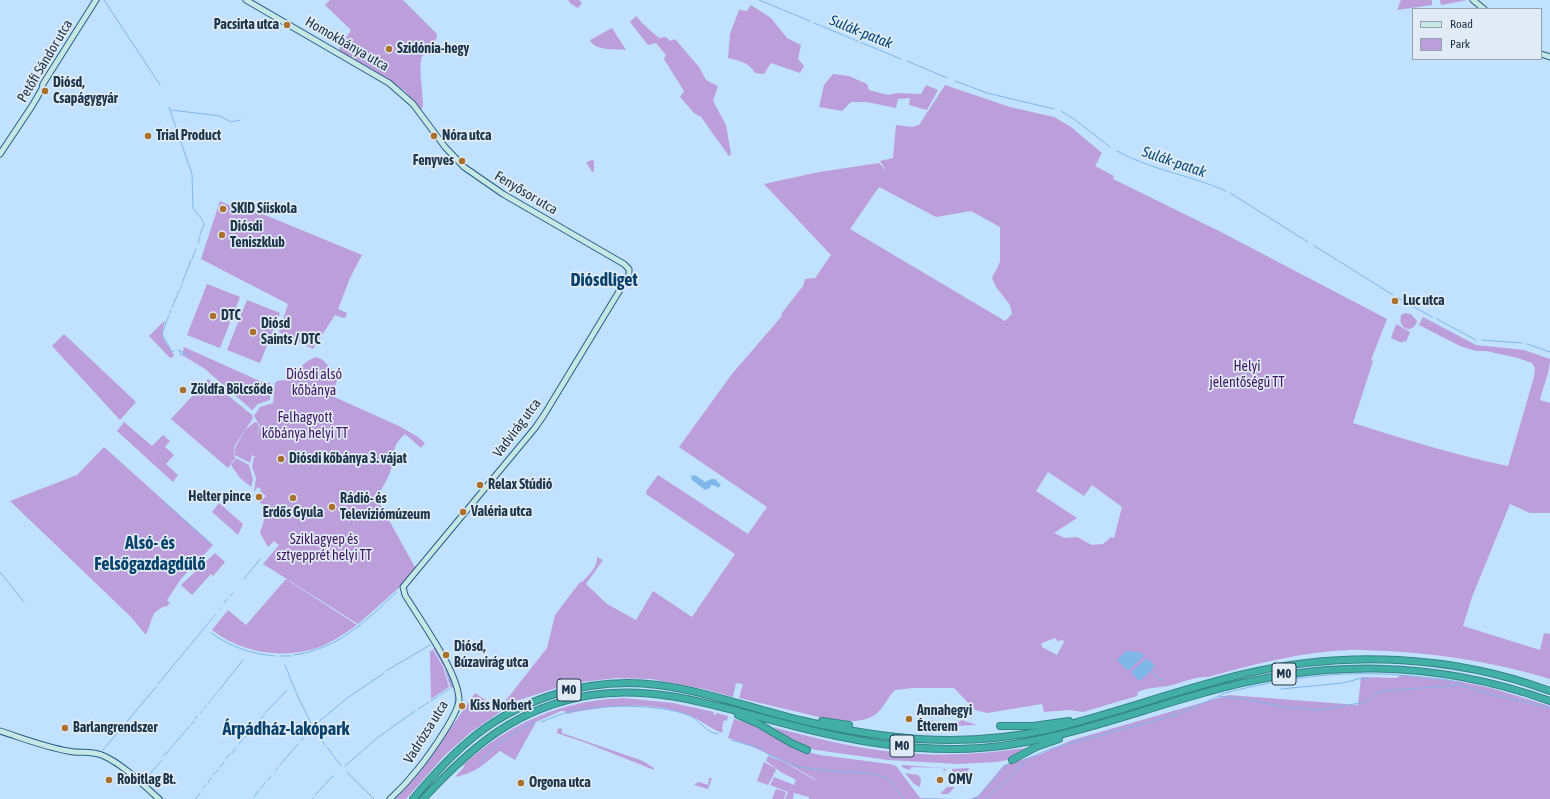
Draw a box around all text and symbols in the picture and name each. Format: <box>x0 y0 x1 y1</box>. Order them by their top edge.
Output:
legend <box>1412 8 1542 60</box>
water label: Sulák-patak <box>827 11 895 53</box>
street label: Homokbánya utca <box>302 13 392 75</box>
street label: Petőfi Sándor utca <box>14 17 76 105</box>
place label: Pacsirta utca <box>214 17 279 33</box>
text: Road <box>1450 17 1473 31</box>
marker: Pacsirta utca <box>282 20 292 30</box>
text: Park <box>1450 37 1470 51</box>
place label: Szidónia-hegy <box>397 41 469 57</box>
marker: Szidónia-hegy <box>384 44 394 54</box>
place label: Diósd, Csapágygyár <box>53 75 118 108</box>
marker: Diósd, Csapágygyár <box>40 86 50 96</box>
place label: Trial Product <box>156 128 221 144</box>
place label: Nóra utca <box>442 128 491 144</box>
marker: Trial Product <box>143 131 153 141</box>
marker: Nóra utca <box>429 131 439 141</box>
water label: Sulák-patak <box>1140 143 1208 181</box>
place label: Fenyves <box>413 153 454 169</box>
marker: Fenyves <box>457 156 467 166</box>
street label: Fenyősor utca <box>491 168 561 218</box>
place label: SKID Síiskola <box>231 201 297 217</box>
marker: SKID Síiskola <box>218 204 228 214</box>
place label: Diósdi Teniszklub <box>230 219 285 252</box>
marker: Diósdi Teniszklub <box>217 230 227 240</box>
district label: Diósdliget <box>570 269 638 291</box>
place label: Luc utca <box>1403 293 1445 309</box>
marker: Luc utca <box>1390 296 1400 306</box>
place label: DTC <box>221 308 241 324</box>
marker: DTC <box>208 311 218 321</box>
place label: Diósd Saints / DTC <box>261 316 321 348</box>
marker: Diósd Saints / DTC <box>248 327 258 337</box>
park label: Helyi jelentőségű TT <box>1209 359 1285 392</box>
park label: Diósdi alsó kőbánya <box>286 367 342 400</box>
place label: Zöldfa Bölcsőde <box>191 382 273 398</box>
marker: Zöldfa Bölcsőde <box>178 385 188 395</box>
street label: Vadvirág utca <box>489 395 545 461</box>
park label: Felhagyott kőbánya helyi TT <box>262 410 348 442</box>
place label: Diósdi kőbánya 3. vájat <box>289 451 407 467</box>
marker: Diósdi kőbánya 3. vájat <box>276 454 286 464</box>
place label: Relax Stúdió <box>488 477 552 493</box>
marker: Relax Stúdió <box>475 480 485 490</box>
place label: Helter pince <box>188 489 251 505</box>
place label: Rádió- és Televíziómúzeum <box>340 491 430 524</box>
marker: Helter pince <box>254 492 264 502</box>
marker: Erdős Gyula <box>288 493 298 503</box>
marker: Rádió- és Televíziómúzeum <box>327 502 337 512</box>
place label: Valéria utca <box>471 504 532 520</box>
place label: Erdős Gyula <box>263 505 323 521</box>
marker: Valéria utca <box>458 507 468 517</box>
district label: Alsó- és Felsőgazdagdűlő <box>94 532 206 574</box>
park label: Sziklagyep és sztyepprét helyi TT <box>276 532 372 564</box>
place label: Diósd, Búzavirág utca <box>454 639 529 672</box>
marker: Diósd, Búzavirág utca <box>441 650 451 660</box>
road number: M0 <box>1272 663 1296 685</box>
road number: M0 <box>557 679 581 701</box>
street label: Vadrózsa utca <box>400 697 452 767</box>
place label: Kiss Norbert <box>470 698 532 714</box>
marker: Kiss Norbert <box>457 701 467 711</box>
place label: Annahegyi Étterem <box>917 703 972 736</box>
marker: Annahegyi Étterem <box>904 714 914 724</box>
district label: Árpádház-lakópark <box>223 718 349 740</box>
place label: Barlangrendszer <box>73 720 158 736</box>
marker: Barlangrendszer <box>60 723 70 733</box>
road number: M0 <box>890 735 914 757</box>
place label: Robitlag Bt. <box>117 772 176 788</box>
place label: OMV <box>948 772 972 788</box>
marker: Robitlag Bt. <box>104 775 114 785</box>
place label: Orgona utca <box>529 775 591 791</box>
marker: OMV <box>935 775 945 785</box>
marker: Orgona utca <box>516 778 526 788</box>

